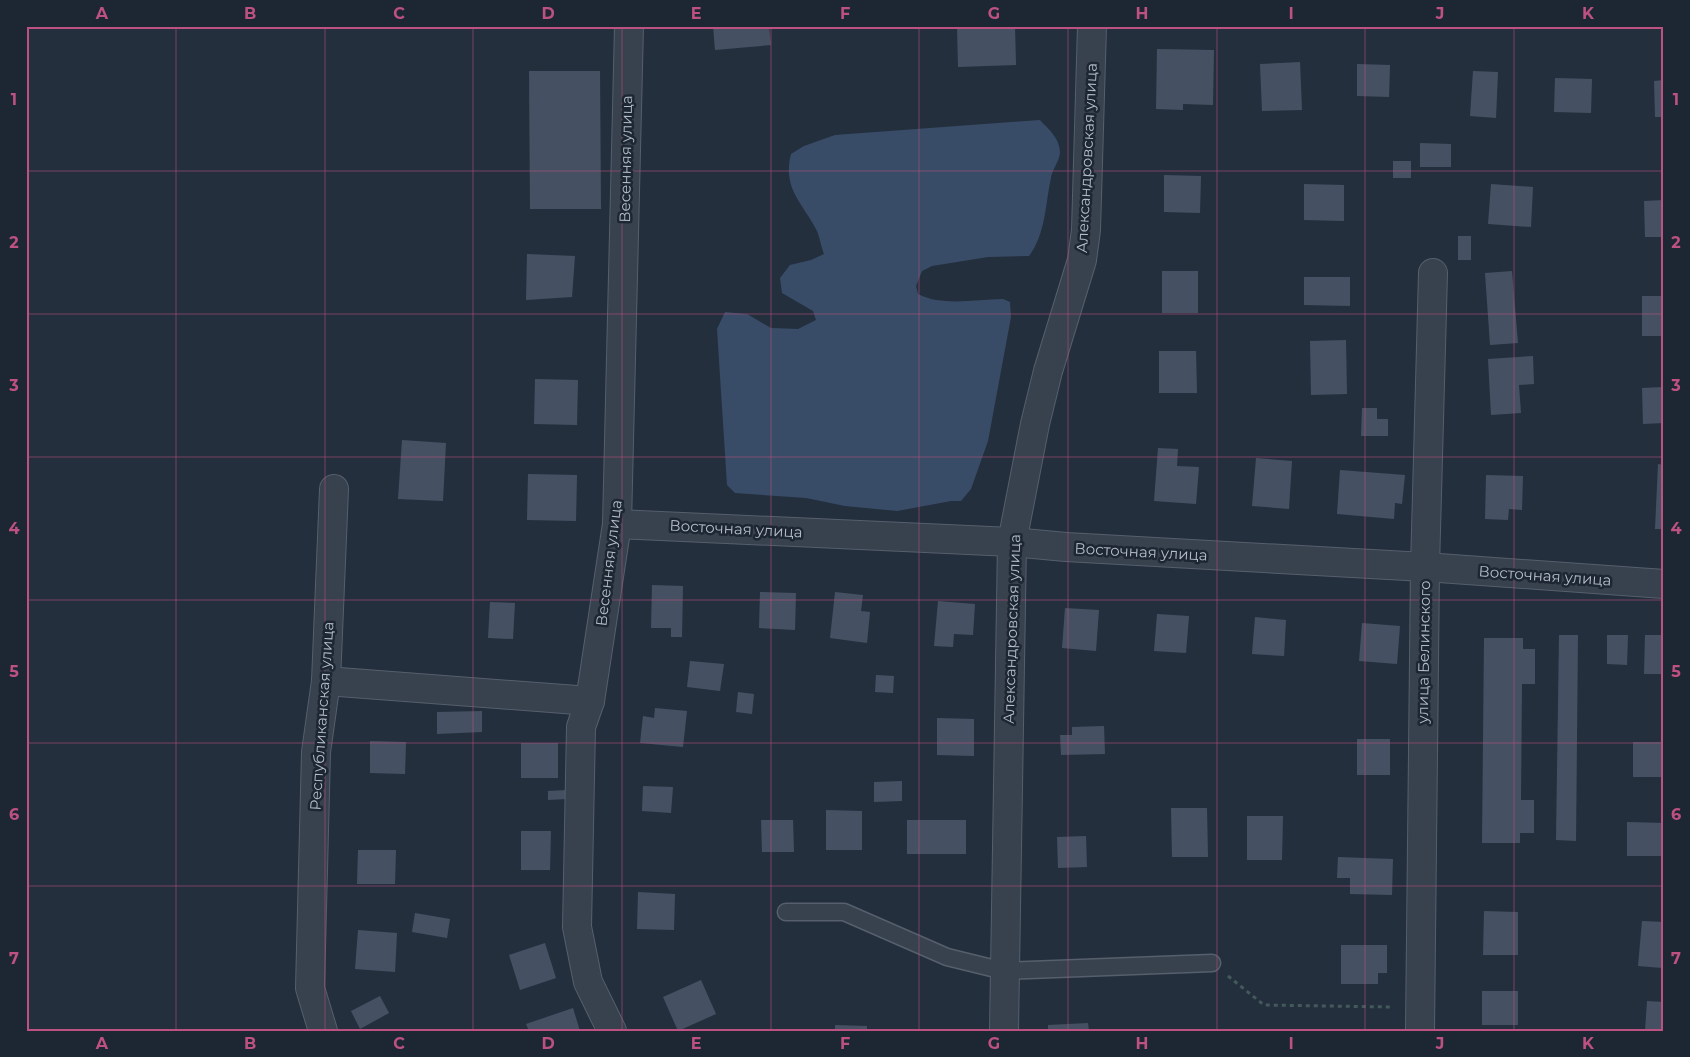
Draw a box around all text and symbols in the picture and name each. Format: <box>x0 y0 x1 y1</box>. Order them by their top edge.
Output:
text: A <box>95 4 109 23</box>
text: B <box>244 4 256 23</box>
text: C <box>393 4 405 23</box>
text: D <box>541 4 555 23</box>
text: E <box>691 4 701 23</box>
text: F <box>840 4 850 23</box>
text: G <box>988 4 1000 23</box>
text: H <box>1136 4 1148 23</box>
text: I <box>1288 4 1294 23</box>
text: J <box>1435 4 1444 23</box>
text: K <box>1582 4 1595 23</box>
street label: Александровская улица <box>1072 63 1101 253</box>
text: 1 <box>11 90 17 109</box>
text: 1 <box>1673 90 1679 109</box>
street label: Весенняя улица <box>615 95 636 223</box>
text: 2 <box>9 233 19 252</box>
text: 2 <box>1671 233 1681 252</box>
text: 3 <box>8 376 19 395</box>
text: 3 <box>1670 376 1681 395</box>
street label: Весенняя улица <box>591 499 626 627</box>
street label: Восточная улица <box>669 516 803 541</box>
text: 4 <box>8 519 20 538</box>
text: 4 <box>1670 519 1682 538</box>
street label: Александровская улица <box>999 534 1024 724</box>
street label: Восточная улица <box>1074 539 1208 564</box>
street label: Восточная улица <box>1478 561 1612 590</box>
street label: улица Белинского <box>1413 580 1434 725</box>
street label: Республиканская улица <box>305 621 338 811</box>
text: 5 <box>9 662 19 681</box>
text: 5 <box>1671 662 1681 681</box>
text: 6 <box>9 805 19 824</box>
text: 6 <box>1671 805 1681 824</box>
text: 7 <box>9 949 19 968</box>
text: 7 <box>1671 949 1681 968</box>
text: A <box>95 1034 109 1053</box>
text: B <box>244 1034 256 1053</box>
text: C <box>393 1034 405 1053</box>
text: D <box>541 1034 555 1053</box>
text: E <box>691 1034 701 1053</box>
text: F <box>840 1034 850 1053</box>
text: G <box>988 1034 1000 1053</box>
text: H <box>1136 1034 1148 1053</box>
text: I <box>1288 1034 1294 1053</box>
text: J <box>1435 1034 1444 1053</box>
text: K <box>1582 1034 1595 1053</box>

